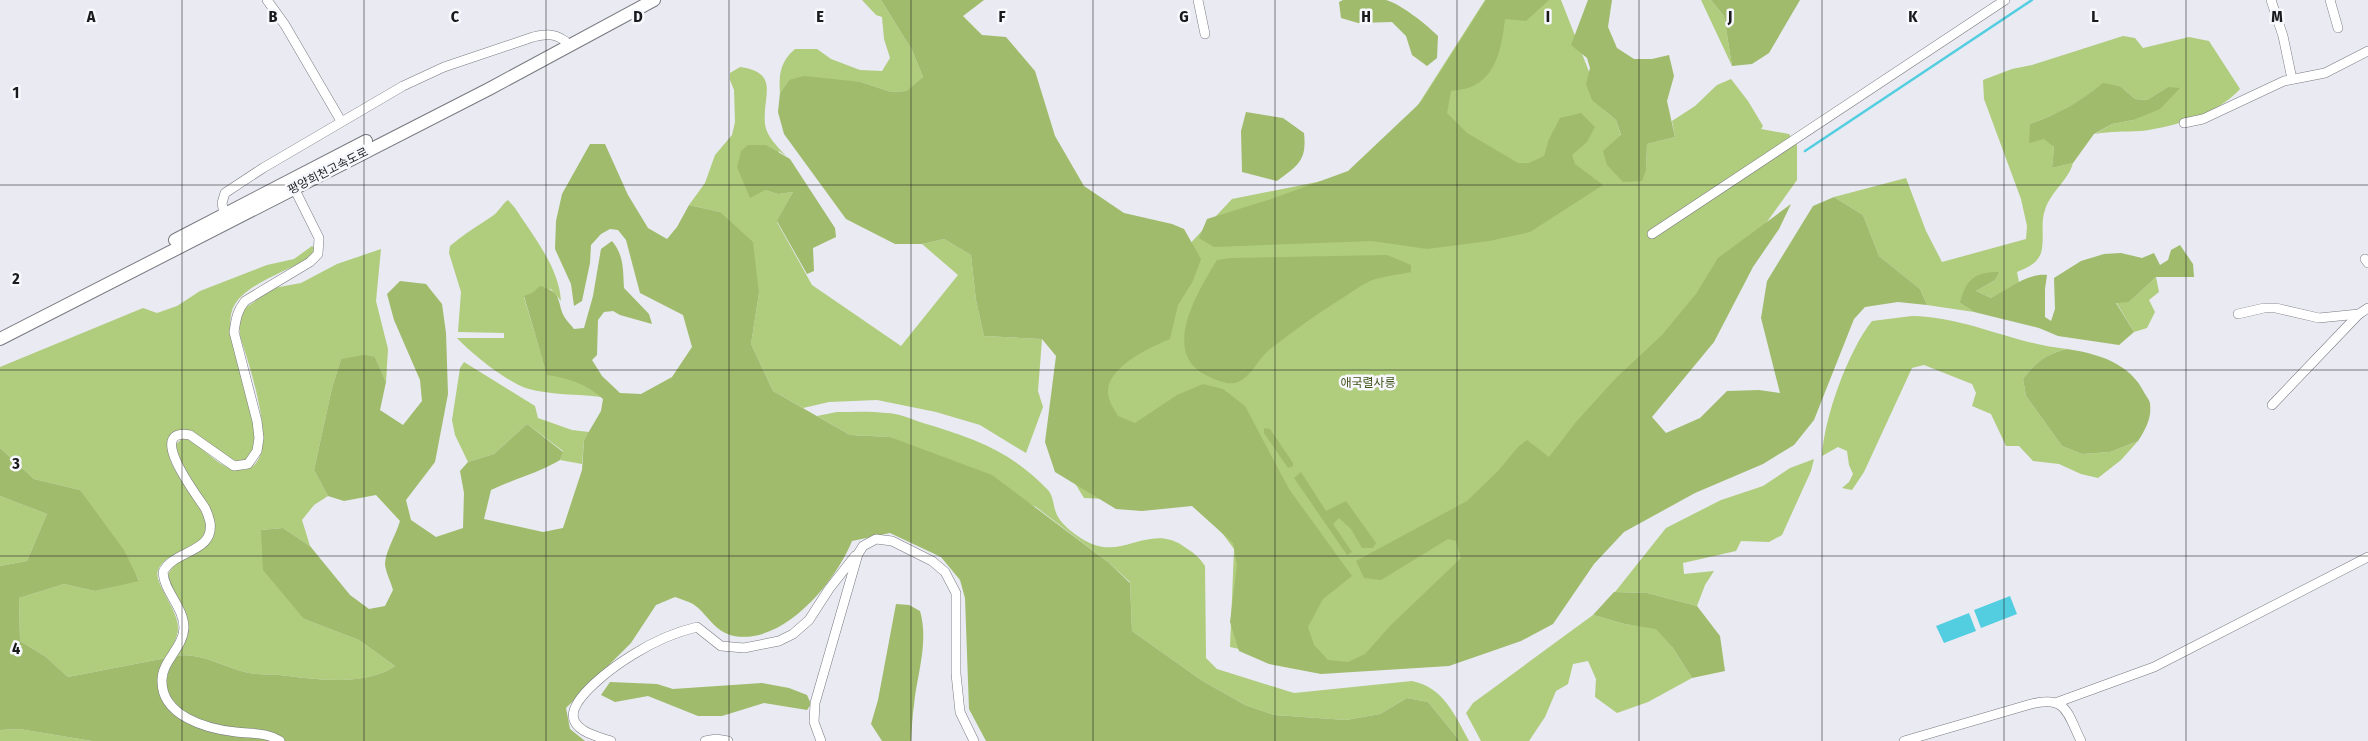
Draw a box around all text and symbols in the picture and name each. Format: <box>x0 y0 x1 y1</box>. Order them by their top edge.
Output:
text: A <box>86 7 96 26</box>
text: B <box>269 7 278 26</box>
text: C <box>451 7 460 26</box>
text: D <box>633 7 643 26</box>
text: E <box>816 7 824 26</box>
text: F <box>998 7 1006 26</box>
text: G <box>1179 7 1189 26</box>
text: H <box>1361 7 1371 26</box>
text: I <box>1546 7 1550 26</box>
text: J <box>1727 7 1732 26</box>
text: K <box>1908 7 1918 26</box>
text: L <box>2091 7 2099 26</box>
text: M <box>2271 7 2283 26</box>
text: 1 <box>13 83 19 102</box>
street label: 평양희천고속도로 <box>285 145 371 197</box>
text: 2 <box>11 269 20 288</box>
park label: 애국렬사릉 <box>1340 376 1396 390</box>
text: 3 <box>11 454 20 473</box>
text: 4 <box>12 639 20 658</box>

